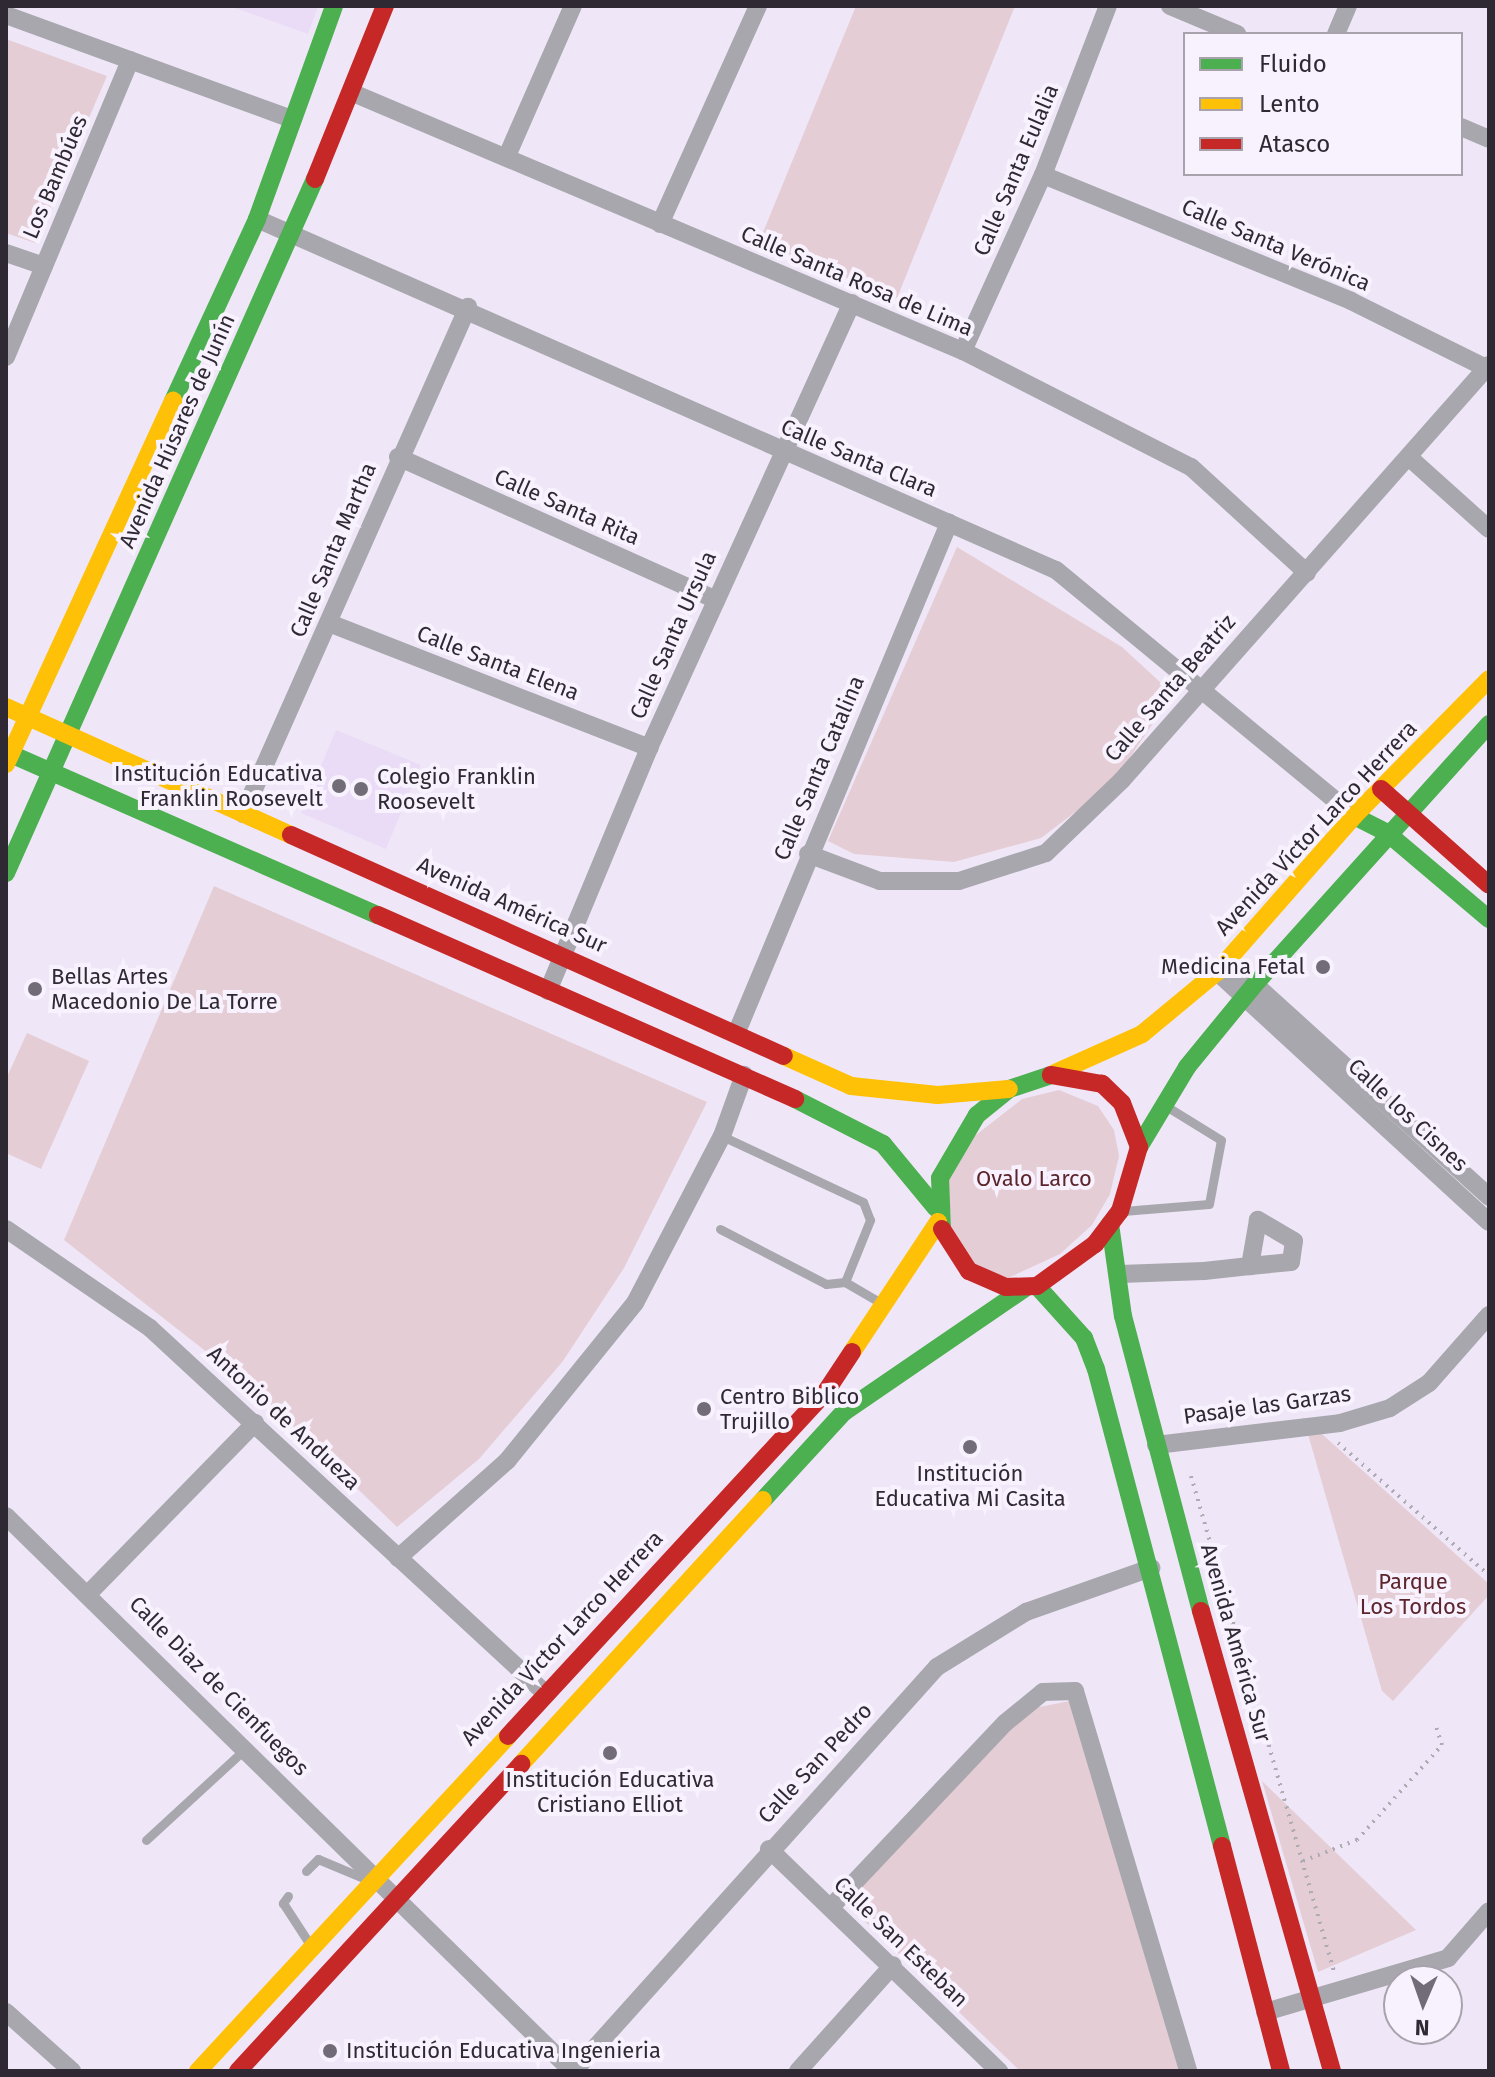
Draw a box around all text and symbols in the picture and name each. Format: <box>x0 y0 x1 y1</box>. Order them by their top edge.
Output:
legend <box>1183 32 1463 176</box>
text: Fluido <box>1259 50 1327 78</box>
street label: Calle Santa Eulalia <box>968 80 1064 260</box>
text: Lento <box>1259 90 1320 118</box>
street label: Los Bambúes <box>17 111 93 243</box>
text: Atasco <box>1259 130 1330 158</box>
street label: Calle Santa Verónica <box>1178 193 1374 297</box>
street label: Calle Santa Rosa de Lima <box>737 220 977 342</box>
street label: Avenida Húsares de Junín <box>113 310 241 552</box>
street label: Calle Santa Clara <box>777 413 941 503</box>
street label: Calle Santa Martha <box>284 459 382 641</box>
street label: Calle Santa Rita <box>490 463 644 551</box>
street label: Calle Santa Ursula <box>624 547 722 723</box>
street label: Calle Santa Beatriz <box>1099 609 1241 767</box>
street label: Calle Santa Elena <box>413 620 583 706</box>
street label: Calle Santa Catalina <box>768 672 870 864</box>
street label: Avenida Víctor Larco Herrera <box>1210 715 1422 941</box>
place label: Institución Educativa Franklin Roosevelt <box>114 760 323 812</box>
place label: Colegio Franklin Roosevelt <box>377 763 536 814</box>
marker: Institución Educativa Franklin Roosevelt <box>330 777 348 795</box>
marker: Colegio Franklin Roosevelt <box>352 780 370 798</box>
street label: Avenida América Sur <box>413 851 611 959</box>
place label: Medicina Fetal <box>1161 954 1305 980</box>
marker: Medicina Fetal <box>1312 956 1334 978</box>
place label: Bellas Artes Macedonio De La Torre <box>51 963 278 1014</box>
marker: Bellas Artes Macedonio De La Torre <box>26 980 44 998</box>
street label: Calle los Cisnes <box>1343 1053 1473 1177</box>
park label: Ovalo Larco <box>976 1166 1092 1192</box>
street label: Antonio de Andueza <box>202 1340 366 1496</box>
street label: Pasaje las Garzas <box>1182 1380 1352 1430</box>
place label: Centro Biblico Trujillo <box>720 1383 859 1434</box>
marker: Centro Biblico Trujillo <box>695 1400 713 1418</box>
marker: Institución Educativa Mi Casita <box>961 1438 979 1456</box>
place label: Institución Educativa Mi Casita <box>874 1460 1066 1512</box>
street label: Avenida Víctor Larco Herrera <box>456 1525 668 1751</box>
street label: Avenida América Sur <box>1195 1541 1277 1745</box>
park label: Parque Los Tordos <box>1360 1568 1466 1620</box>
street label: Calle Diaz de Cienfuegos <box>124 1591 314 1781</box>
street label: Calle San Pedro <box>752 1697 878 1829</box>
marker: Institución Educativa Cristiano Elliot <box>601 1744 619 1762</box>
place label: Institución Educativa Cristiano Elliot <box>506 1766 714 1818</box>
street label: Calle San Esteban <box>828 1871 974 2013</box>
north arrow <box>1383 1965 1463 2045</box>
text: N <box>1414 2014 1430 2041</box>
place label: Institución Educativa Ingenieria <box>346 2038 661 2064</box>
marker: Institución Educativa Ingenieria <box>321 2042 339 2060</box>

